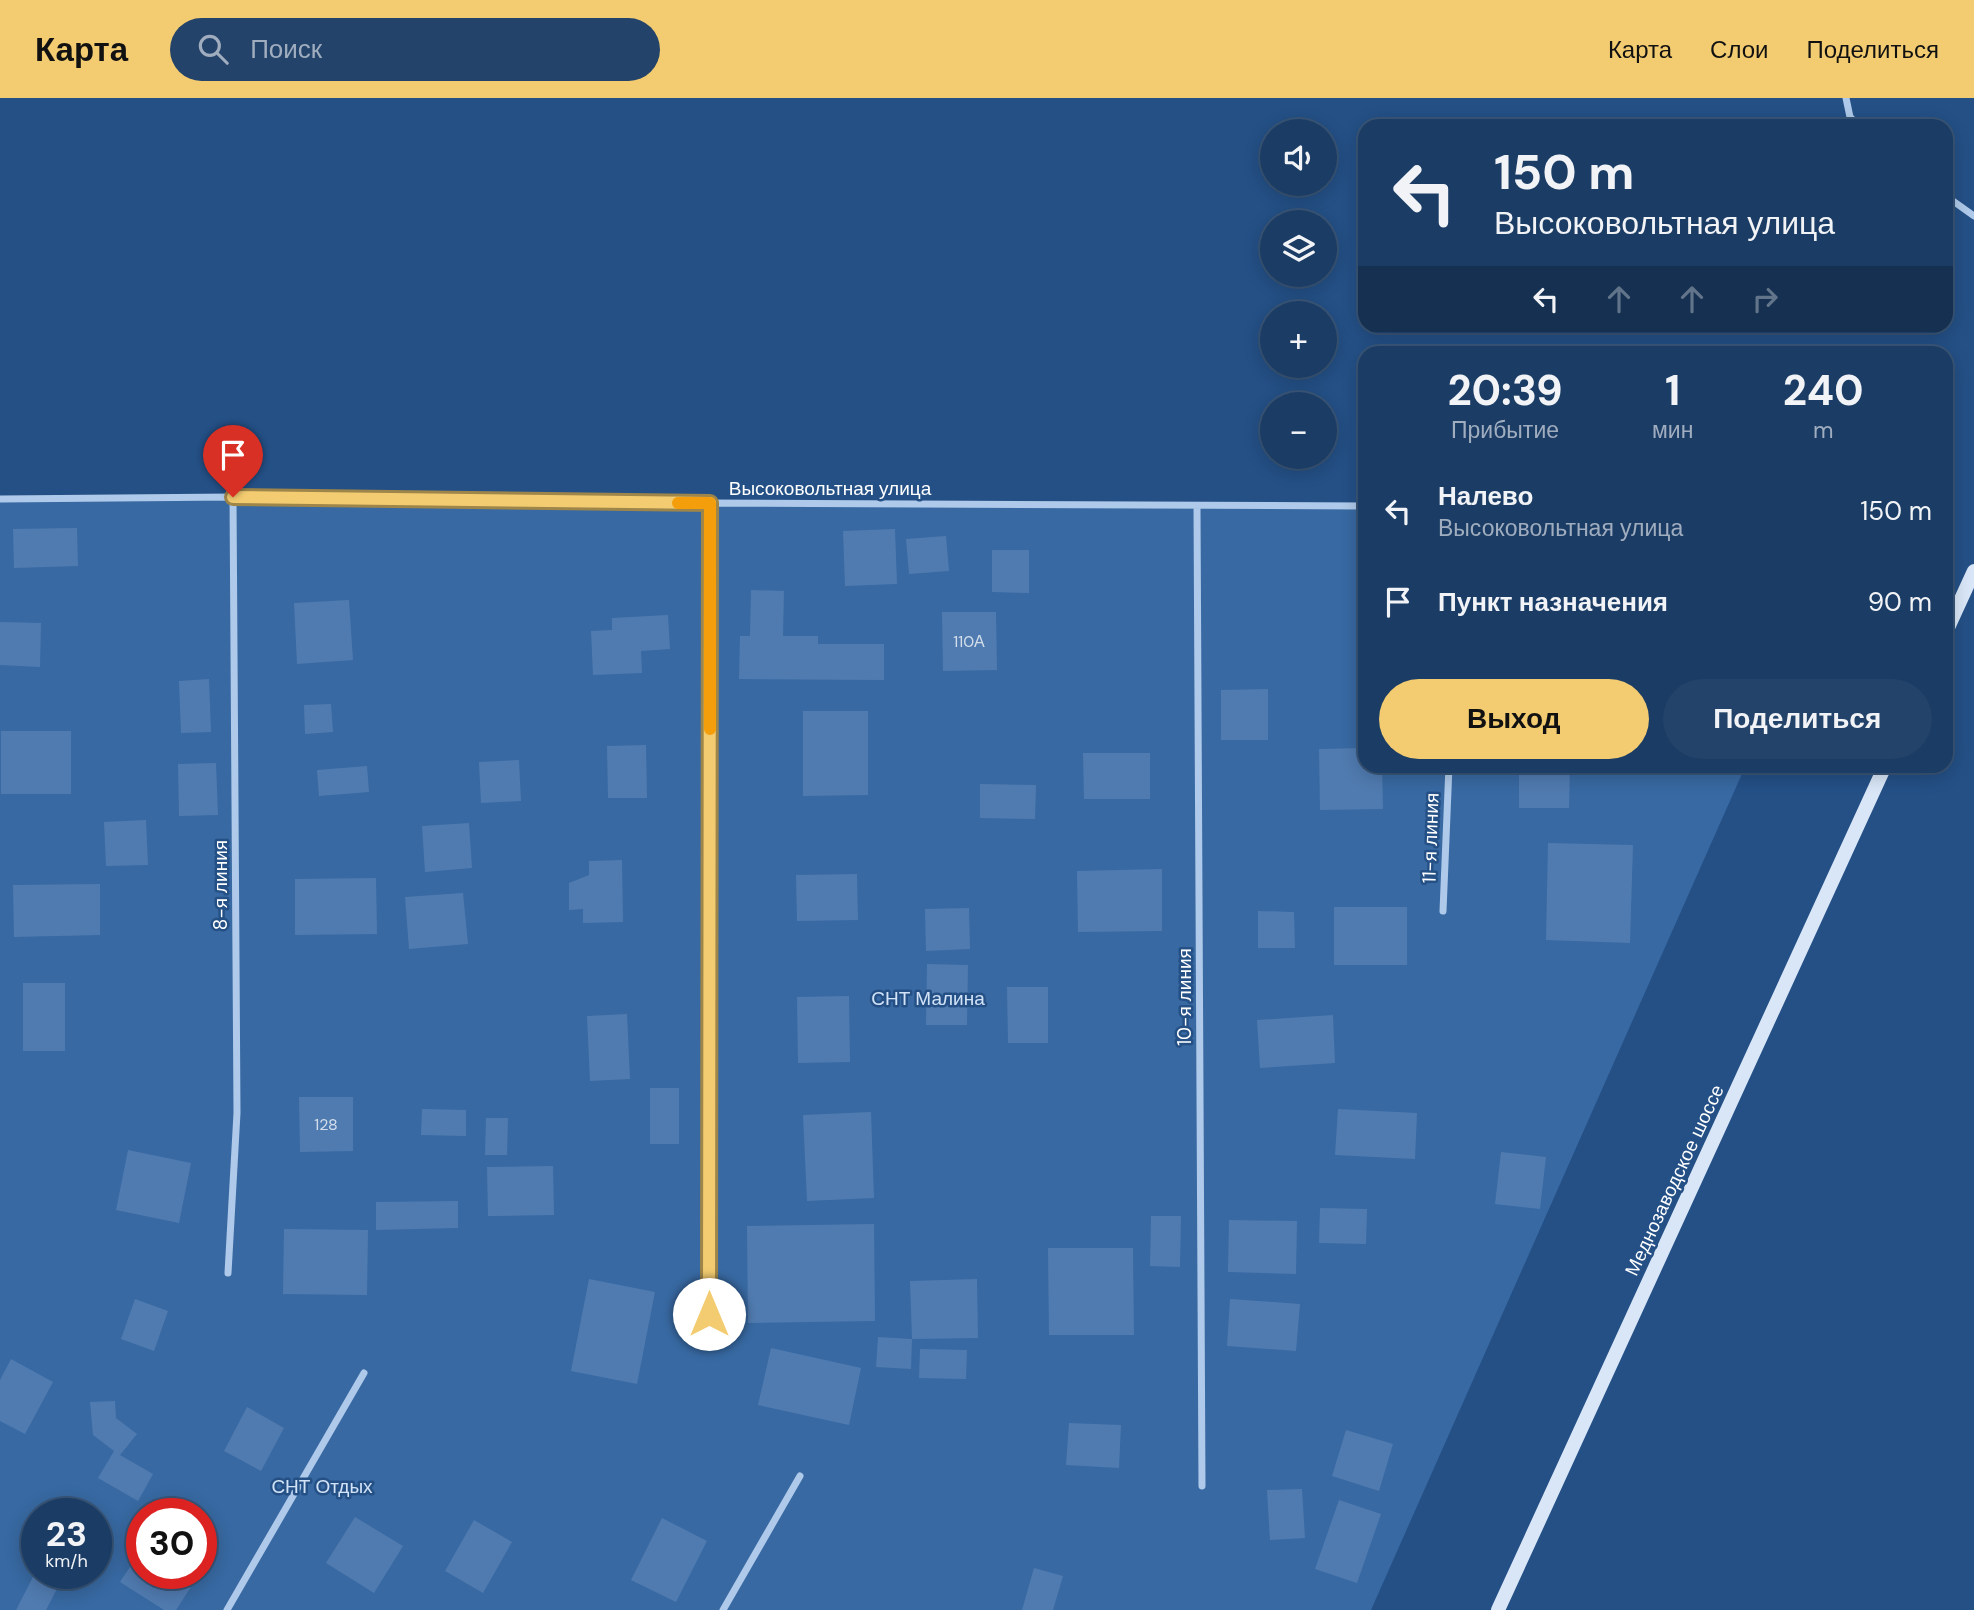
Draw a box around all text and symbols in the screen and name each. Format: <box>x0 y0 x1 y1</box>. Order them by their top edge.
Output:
search box <box>170 18 660 81</box>
text: Карта <box>35 28 128 71</box>
icon: search <box>194 30 232 68</box>
text: Поиск <box>250 32 322 66</box>
text: Карта <box>1608 34 1672 65</box>
text: Слои <box>1710 34 1768 65</box>
text: Поделиться <box>1806 34 1939 65</box>
map controls <box>1260 119 1337 469</box>
button: sound <box>1260 119 1337 196</box>
text: 150 m <box>1494 140 1634 204</box>
icon: left <box>1379 147 1470 238</box>
text: Высоковольтная улица <box>1494 202 1835 244</box>
button: layers <box>1260 210 1337 287</box>
icon: left <box>1527 280 1565 318</box>
icon: ahead <box>1600 280 1638 318</box>
icon: ahead <box>1673 280 1711 318</box>
icon: right <box>1746 280 1784 318</box>
button: + <box>1260 301 1337 378</box>
text: 20:39 <box>1447 363 1563 418</box>
text: 1 <box>1665 363 1680 418</box>
text: 240 <box>1783 363 1864 418</box>
button: − <box>1260 392 1337 469</box>
text: Прибытие <box>1451 415 1559 445</box>
text: мин <box>1652 415 1693 445</box>
text: m <box>1813 415 1833 445</box>
pin <box>203 425 263 497</box>
icon: arrive <box>214 436 252 474</box>
street label: Высоковольтная улица <box>729 476 932 501</box>
text: Налево <box>1438 479 1533 513</box>
icon: left <box>1379 492 1417 530</box>
text: 150 m <box>1860 494 1932 528</box>
text: Высоковольтная улица <box>1438 513 1683 543</box>
icon: arrive <box>1379 583 1417 621</box>
text: Пункт назначения <box>1438 585 1668 619</box>
text: 90 m <box>1868 585 1932 619</box>
house number: 110А <box>953 631 985 652</box>
button: Выход <box>1379 679 1649 759</box>
button: Поделиться <box>1663 679 1932 759</box>
street label: 11-я линия <box>1416 792 1445 884</box>
street label: 8-я линия <box>208 840 233 930</box>
street label: 10-я линия <box>1172 948 1197 1046</box>
park label: СНТ Малина <box>871 986 985 1011</box>
street label: Меднозаводское шоссе <box>1619 1081 1730 1280</box>
house number: 128 <box>314 1114 338 1135</box>
position arrow <box>672 1277 746 1351</box>
park label: СНТ Отдых <box>271 1474 373 1499</box>
speed limit sign: 30 <box>126 1498 217 1589</box>
text: 23 <box>46 1511 87 1557</box>
text: km/h <box>45 1549 88 1573</box>

